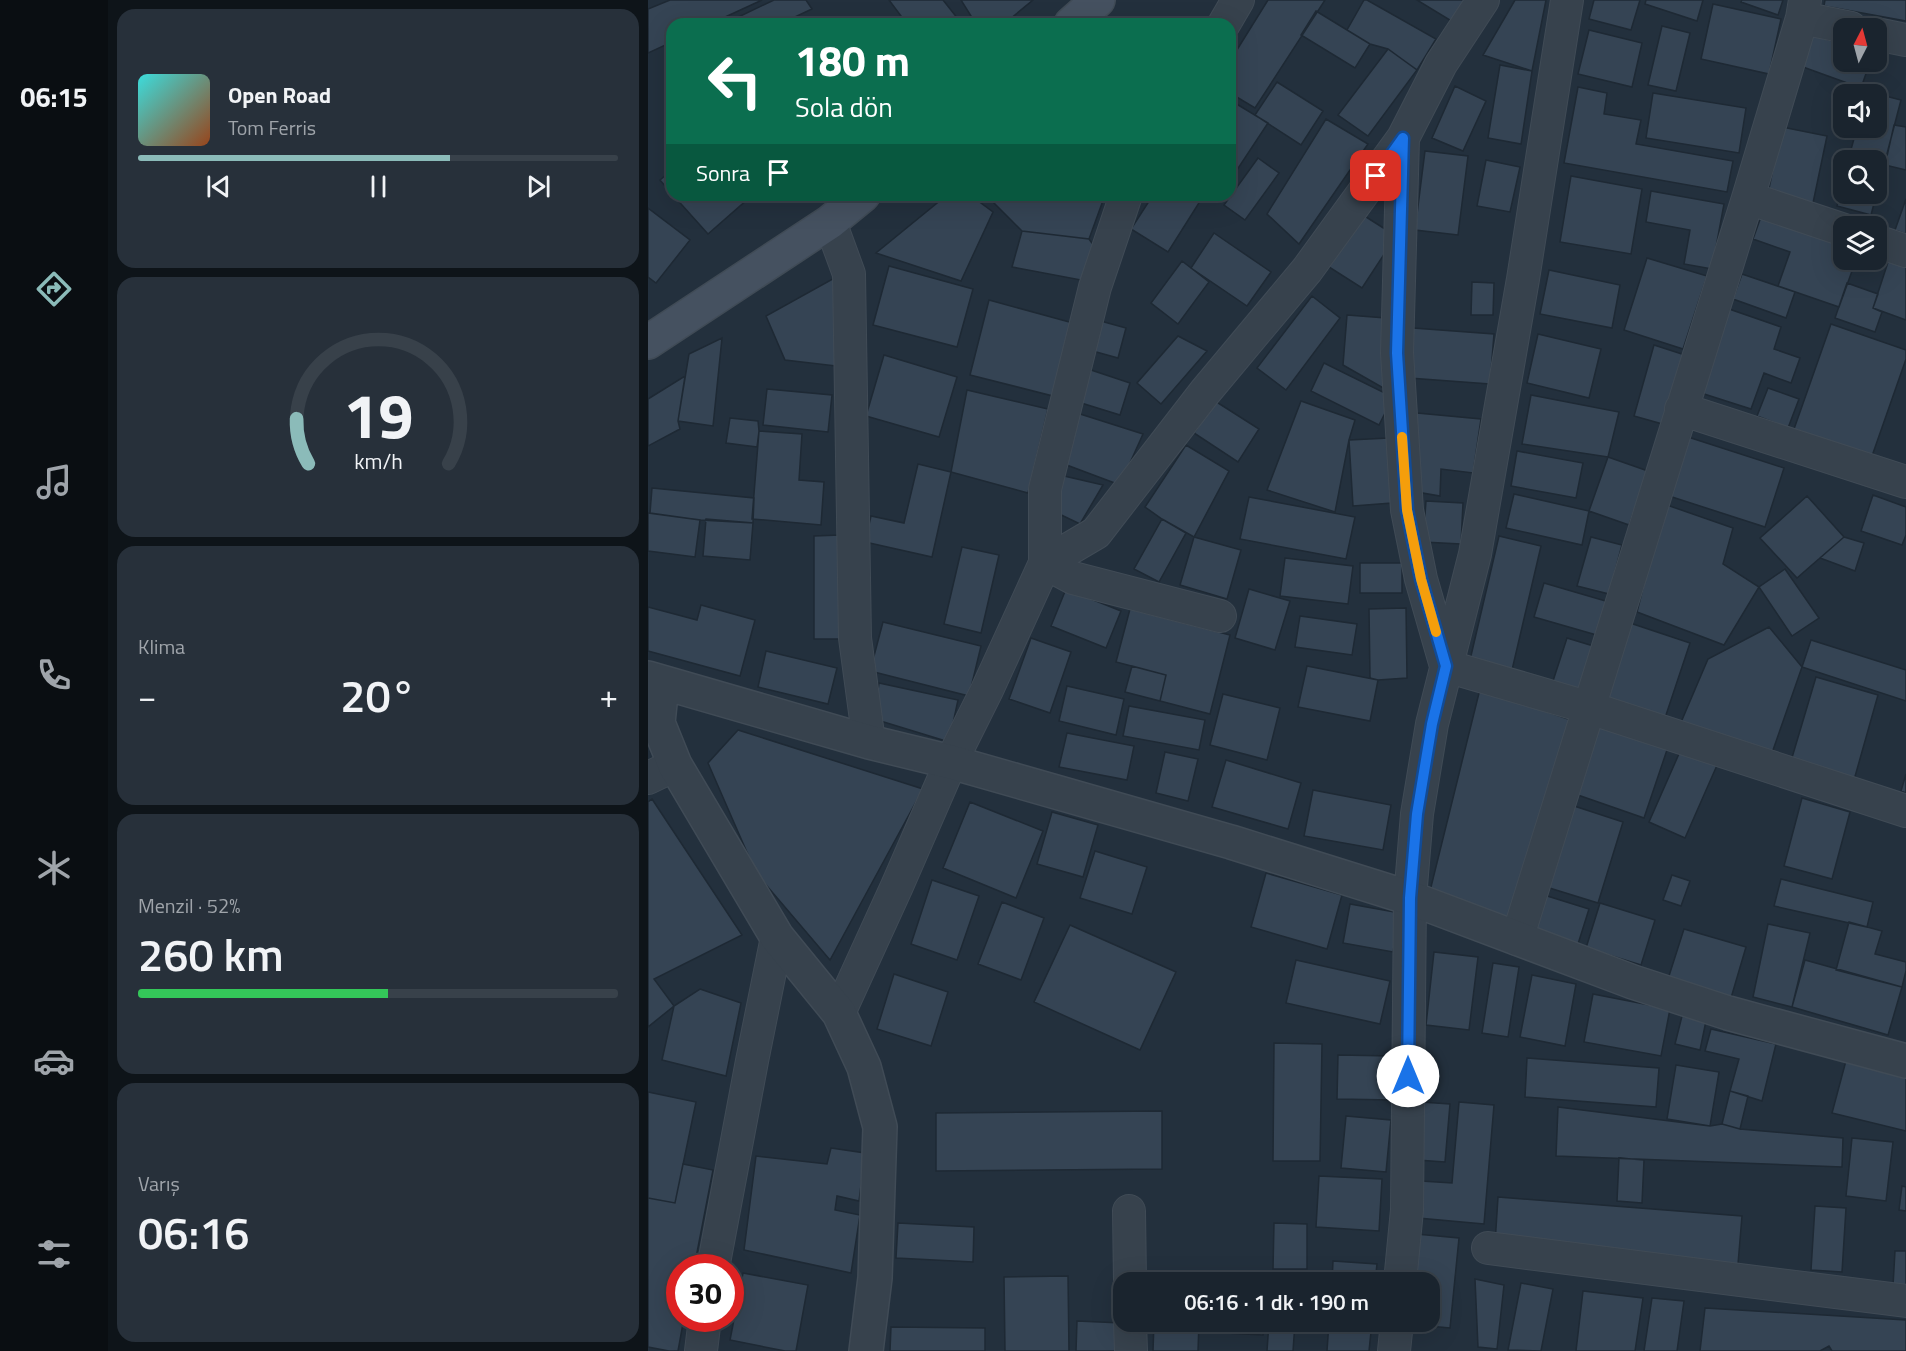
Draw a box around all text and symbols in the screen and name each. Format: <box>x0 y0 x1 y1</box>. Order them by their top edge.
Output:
north arrow <box>1833 18 1887 72</box>
map controls <box>1833 18 1887 270</box>
text: 180 m <box>795 28 910 92</box>
icon: left <box>696 42 774 120</box>
text: 06:15 <box>20 76 88 117</box>
text: Open Road <box>228 78 331 112</box>
button: sound <box>1833 84 1887 138</box>
text: Sola dön <box>795 86 893 127</box>
text: Tom Ferris <box>228 112 316 143</box>
pin <box>1350 150 1401 201</box>
button: search <box>1833 150 1887 204</box>
text: Sonra <box>696 156 750 190</box>
icon: arrive <box>762 156 795 189</box>
icon: arrive <box>1359 159 1392 192</box>
icon: previous <box>202 170 235 203</box>
icon: pause <box>362 170 395 203</box>
icon: next <box>522 170 555 203</box>
button: layers <box>1833 216 1887 270</box>
icon: directions <box>33 268 75 310</box>
text: 19 <box>343 367 413 462</box>
text: km/h <box>354 446 402 478</box>
icon: music <box>33 461 75 503</box>
text: Klima <box>138 631 185 662</box>
icon: phone <box>33 654 75 696</box>
text: 20° <box>340 661 416 729</box>
text: − <box>138 671 156 721</box>
text: + <box>600 671 618 721</box>
icon: climate <box>33 847 75 889</box>
text: Menzil · 52% <box>138 890 240 921</box>
text: 260 km <box>138 920 284 988</box>
icon: car <box>33 1040 75 1082</box>
position arrow <box>1376 1044 1440 1108</box>
text: Varış <box>138 1168 180 1199</box>
text: 06:16 <box>138 1198 250 1266</box>
icon: filters <box>33 1233 75 1275</box>
speed limit sign: 30 <box>666 1254 744 1332</box>
text: 06:16 · 1 dk · 190 m <box>1184 1285 1369 1319</box>

